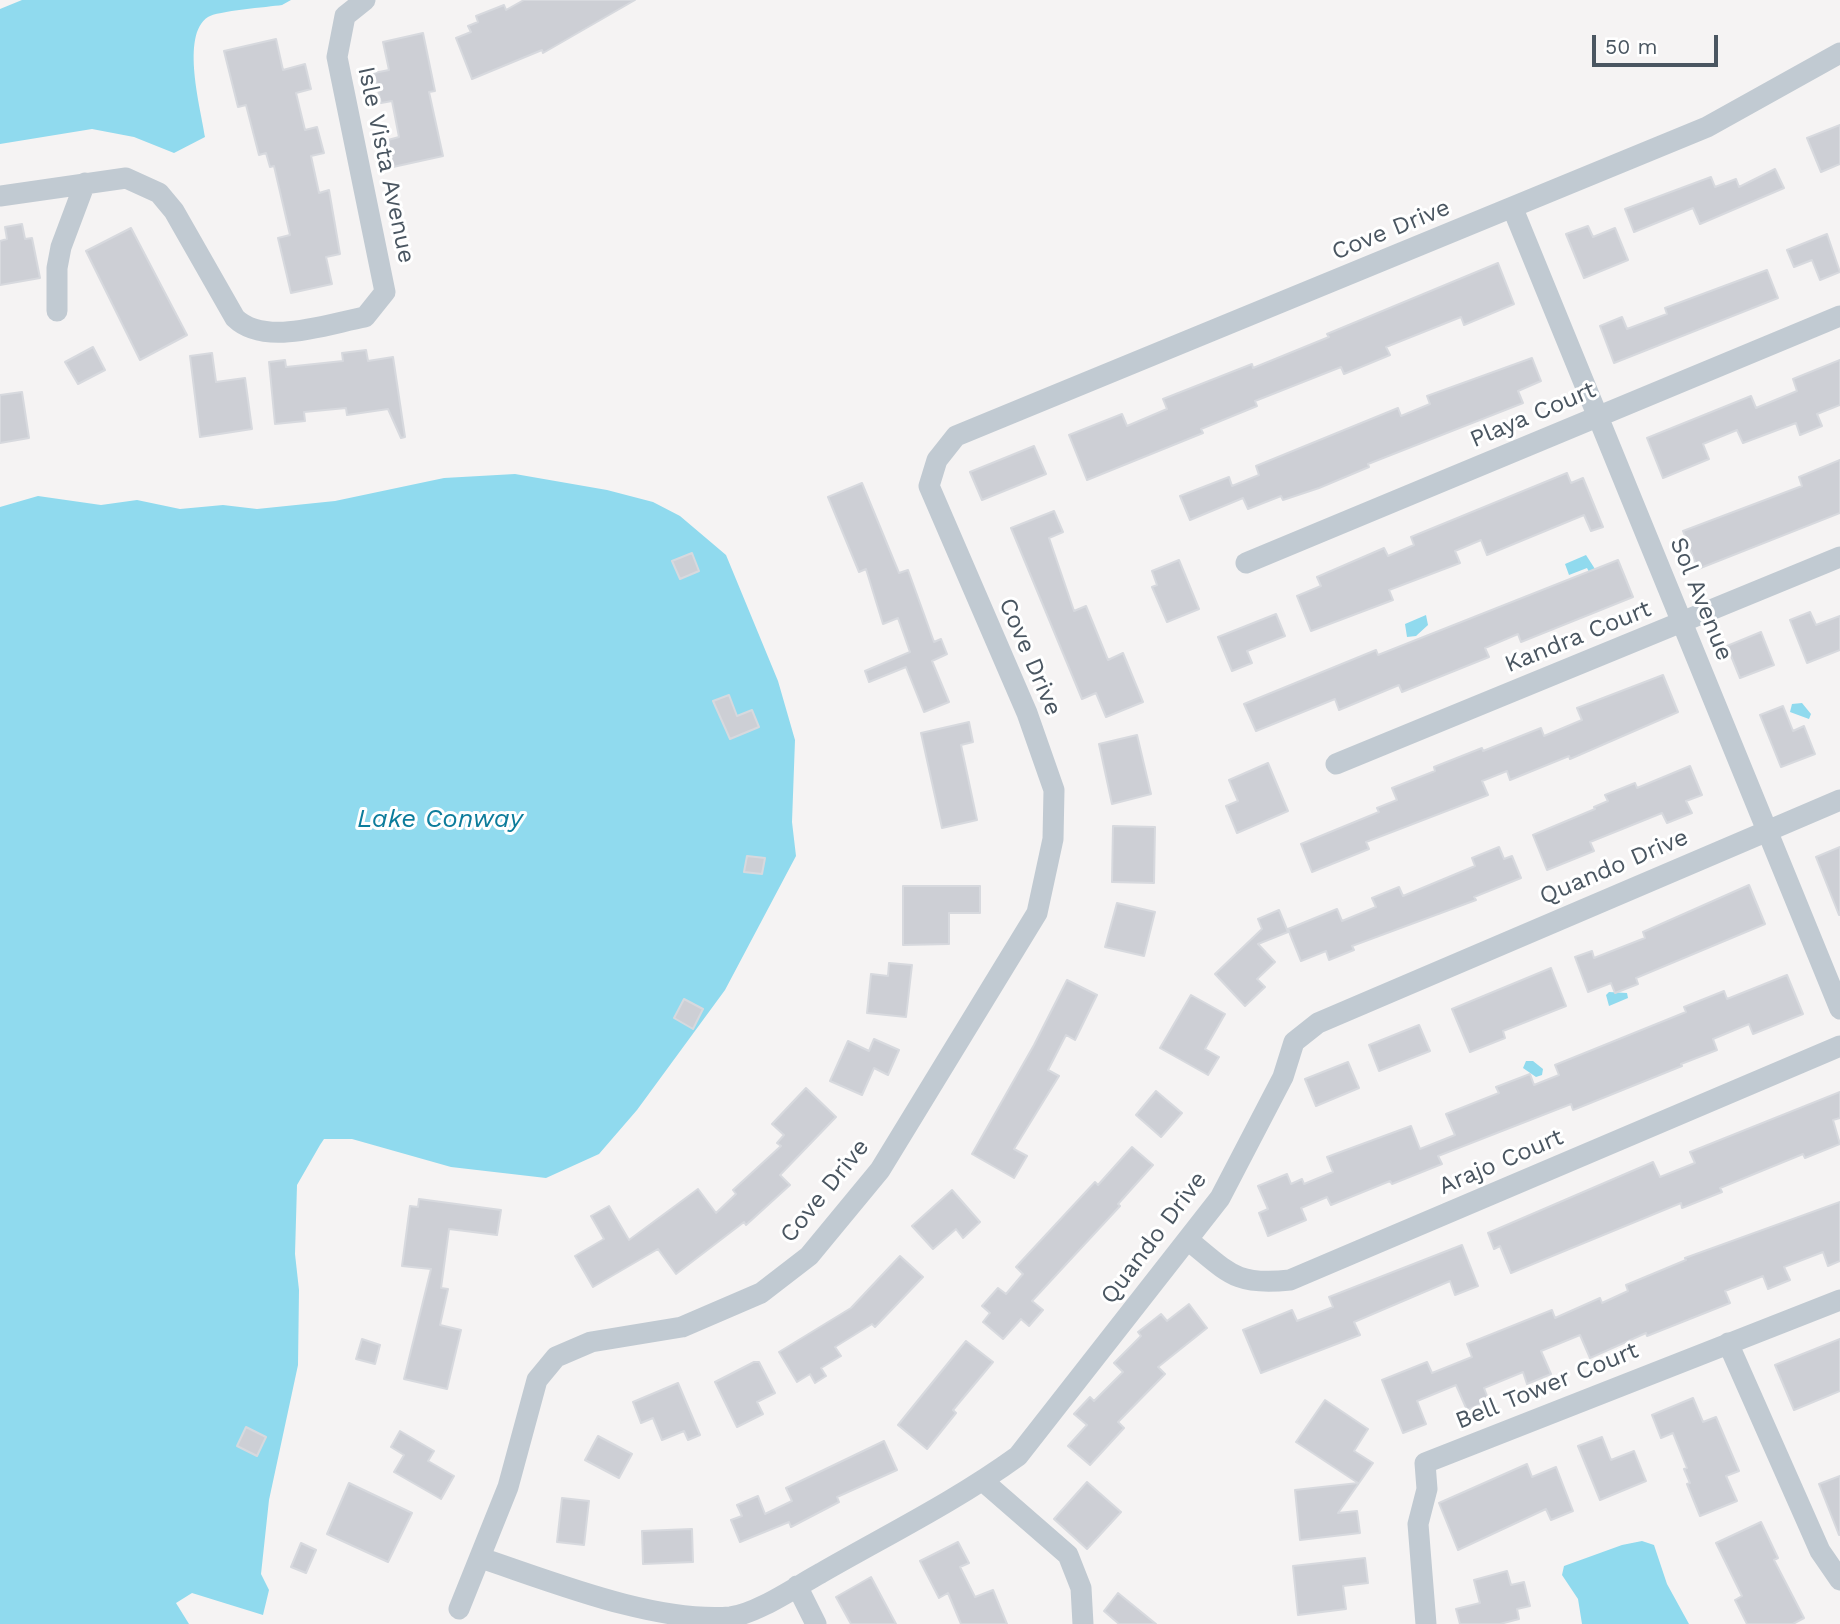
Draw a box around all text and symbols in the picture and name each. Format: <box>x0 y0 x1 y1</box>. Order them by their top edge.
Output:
scale bar <box>1595 21 1721 65</box>
text: 50 m <box>1605 34 1657 59</box>
street label: Isle Vista Avenue <box>351 64 421 266</box>
street label: Cove Drive <box>1328 193 1454 267</box>
street label: Playa Court <box>1466 376 1600 454</box>
street label: Sol Avenue <box>1663 533 1739 665</box>
street label: Cove Drive <box>992 594 1068 720</box>
street label: Kandra Court <box>1501 595 1655 679</box>
water label: Lake Conway <box>357 803 523 835</box>
street label: Quando Drive <box>1535 823 1693 911</box>
street label: Arajo Court <box>1434 1123 1568 1201</box>
street label: Cove Drive <box>774 1133 876 1249</box>
street label: Quando Drive <box>1095 1166 1213 1310</box>
street label: Bell Tower Court <box>1451 1336 1643 1436</box>

